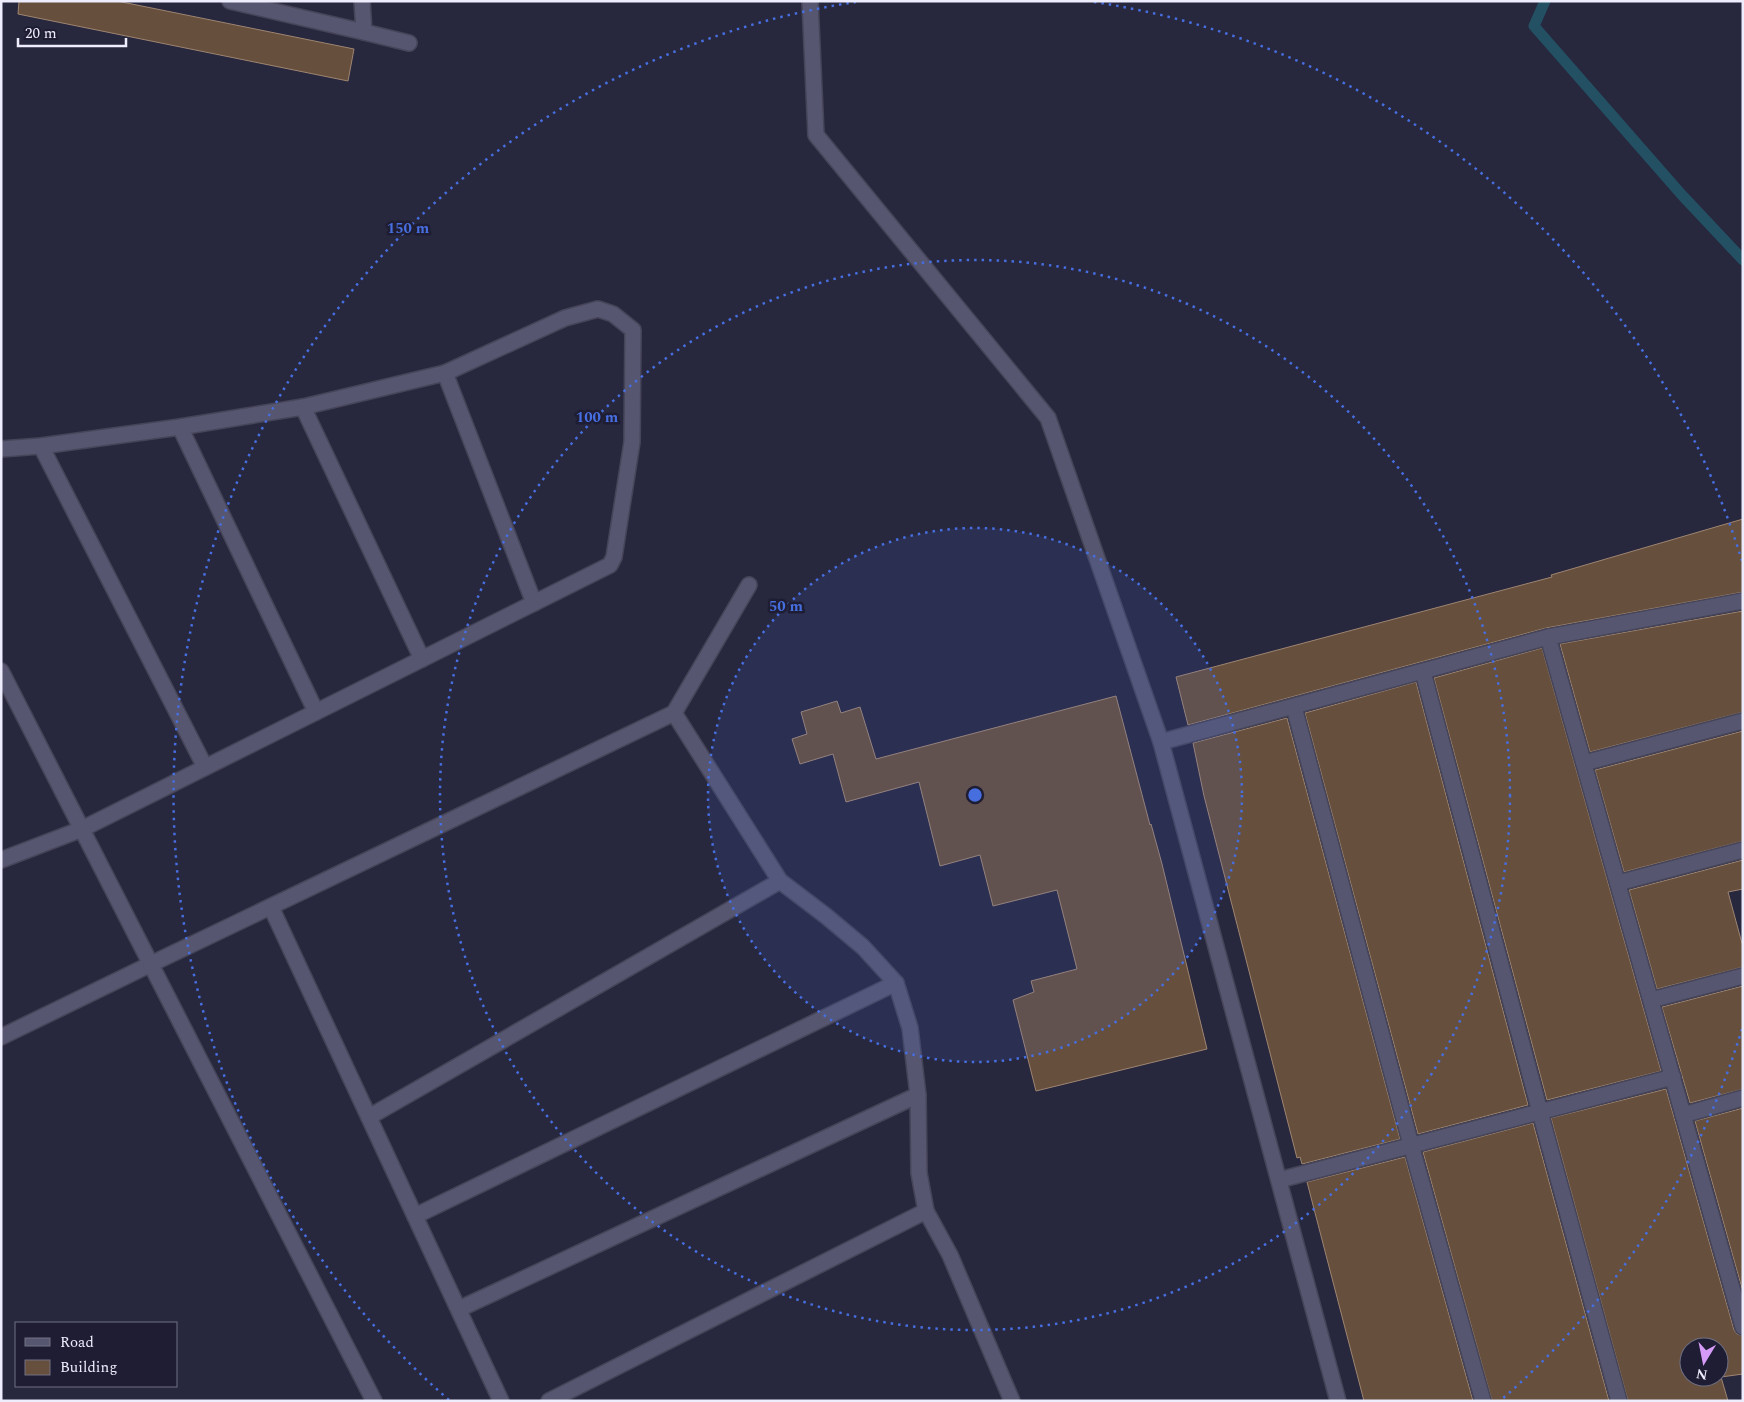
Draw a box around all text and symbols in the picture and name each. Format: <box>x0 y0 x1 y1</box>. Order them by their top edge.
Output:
scale bar <box>18 15 125 47</box>
text: 20 m <box>25 22 57 45</box>
text: 150 m <box>387 217 430 240</box>
text: 100 m <box>576 406 619 429</box>
text: 50 m <box>769 595 804 618</box>
centre of rings <box>966 786 984 804</box>
legend <box>15 1322 178 1387</box>
text: Road <box>60 1331 94 1354</box>
north arrow <box>1679 1337 1729 1387</box>
text: Building <box>60 1356 117 1379</box>
text: N <box>1694 1363 1709 1386</box>

